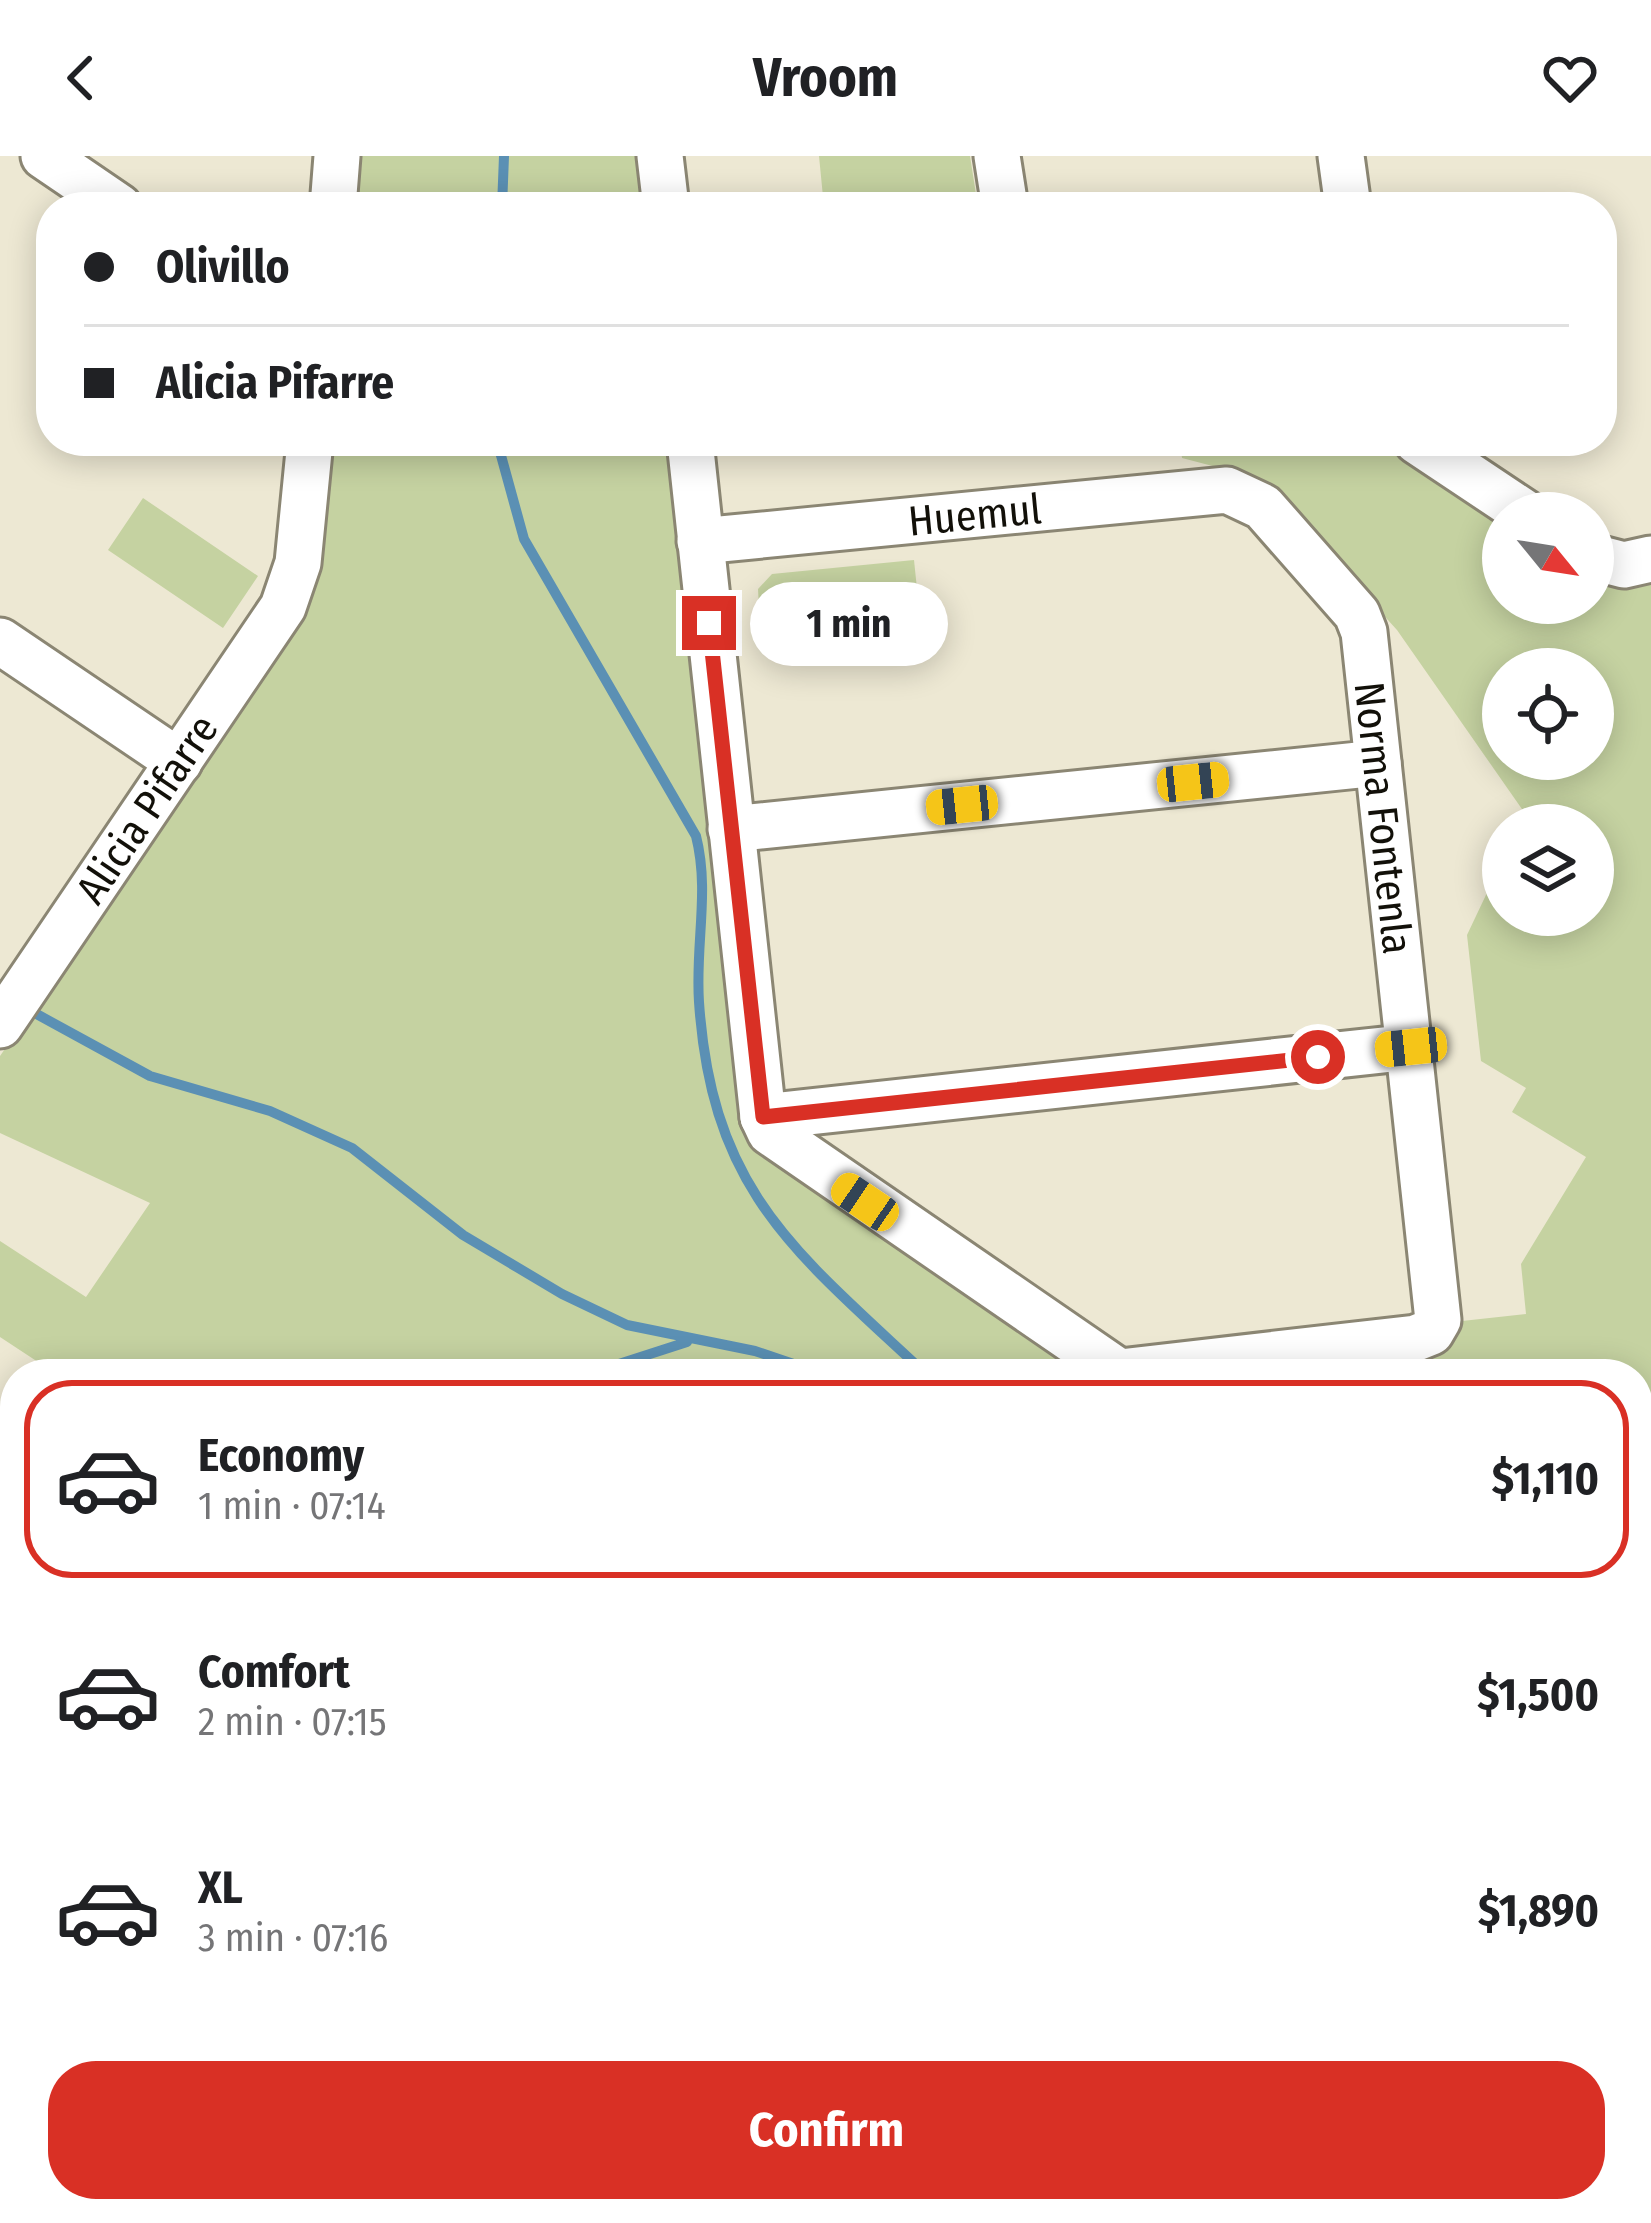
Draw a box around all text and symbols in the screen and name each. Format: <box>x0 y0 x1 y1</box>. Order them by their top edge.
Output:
icon: back <box>48 45 114 111</box>
icon: heart <box>1537 45 1603 111</box>
text: Vroom <box>753 46 898 110</box>
text: Olivillo <box>156 240 289 294</box>
text: Alicia Pifarre <box>156 356 394 410</box>
street label: Huemul <box>906 484 1044 547</box>
north arrow <box>1482 492 1614 624</box>
map controls <box>1482 492 1614 936</box>
callout: 1 min <box>751 581 949 665</box>
route end <box>682 596 736 650</box>
text: 1 min <box>807 601 891 647</box>
button: locate <box>1482 648 1614 780</box>
street label: Norma Fontenla <box>1344 679 1422 957</box>
street label: Alicia Pifarre <box>66 706 229 913</box>
car <box>1155 760 1231 804</box>
car <box>924 783 1000 827</box>
button: layers <box>1482 804 1614 936</box>
car <box>1373 1025 1449 1069</box>
route start <box>1291 1030 1345 1084</box>
car <box>825 1167 905 1237</box>
icon: car <box>54 1425 162 1533</box>
text: Economy <box>198 1429 364 1483</box>
text: $1,110 <box>1492 1452 1599 1506</box>
text: 1 min · 07:14 <box>198 1483 386 1529</box>
icon: car <box>54 1641 162 1749</box>
text: Comfort <box>198 1645 350 1699</box>
text: $1,500 <box>1477 1668 1599 1722</box>
text: 2 min · 07:15 <box>198 1699 387 1745</box>
icon: car <box>54 1857 162 1965</box>
text: XL <box>198 1861 243 1915</box>
text: $1,890 <box>1478 1884 1599 1938</box>
text: 3 min · 07:16 <box>198 1915 388 1961</box>
button: Confirm <box>48 2061 1605 2199</box>

